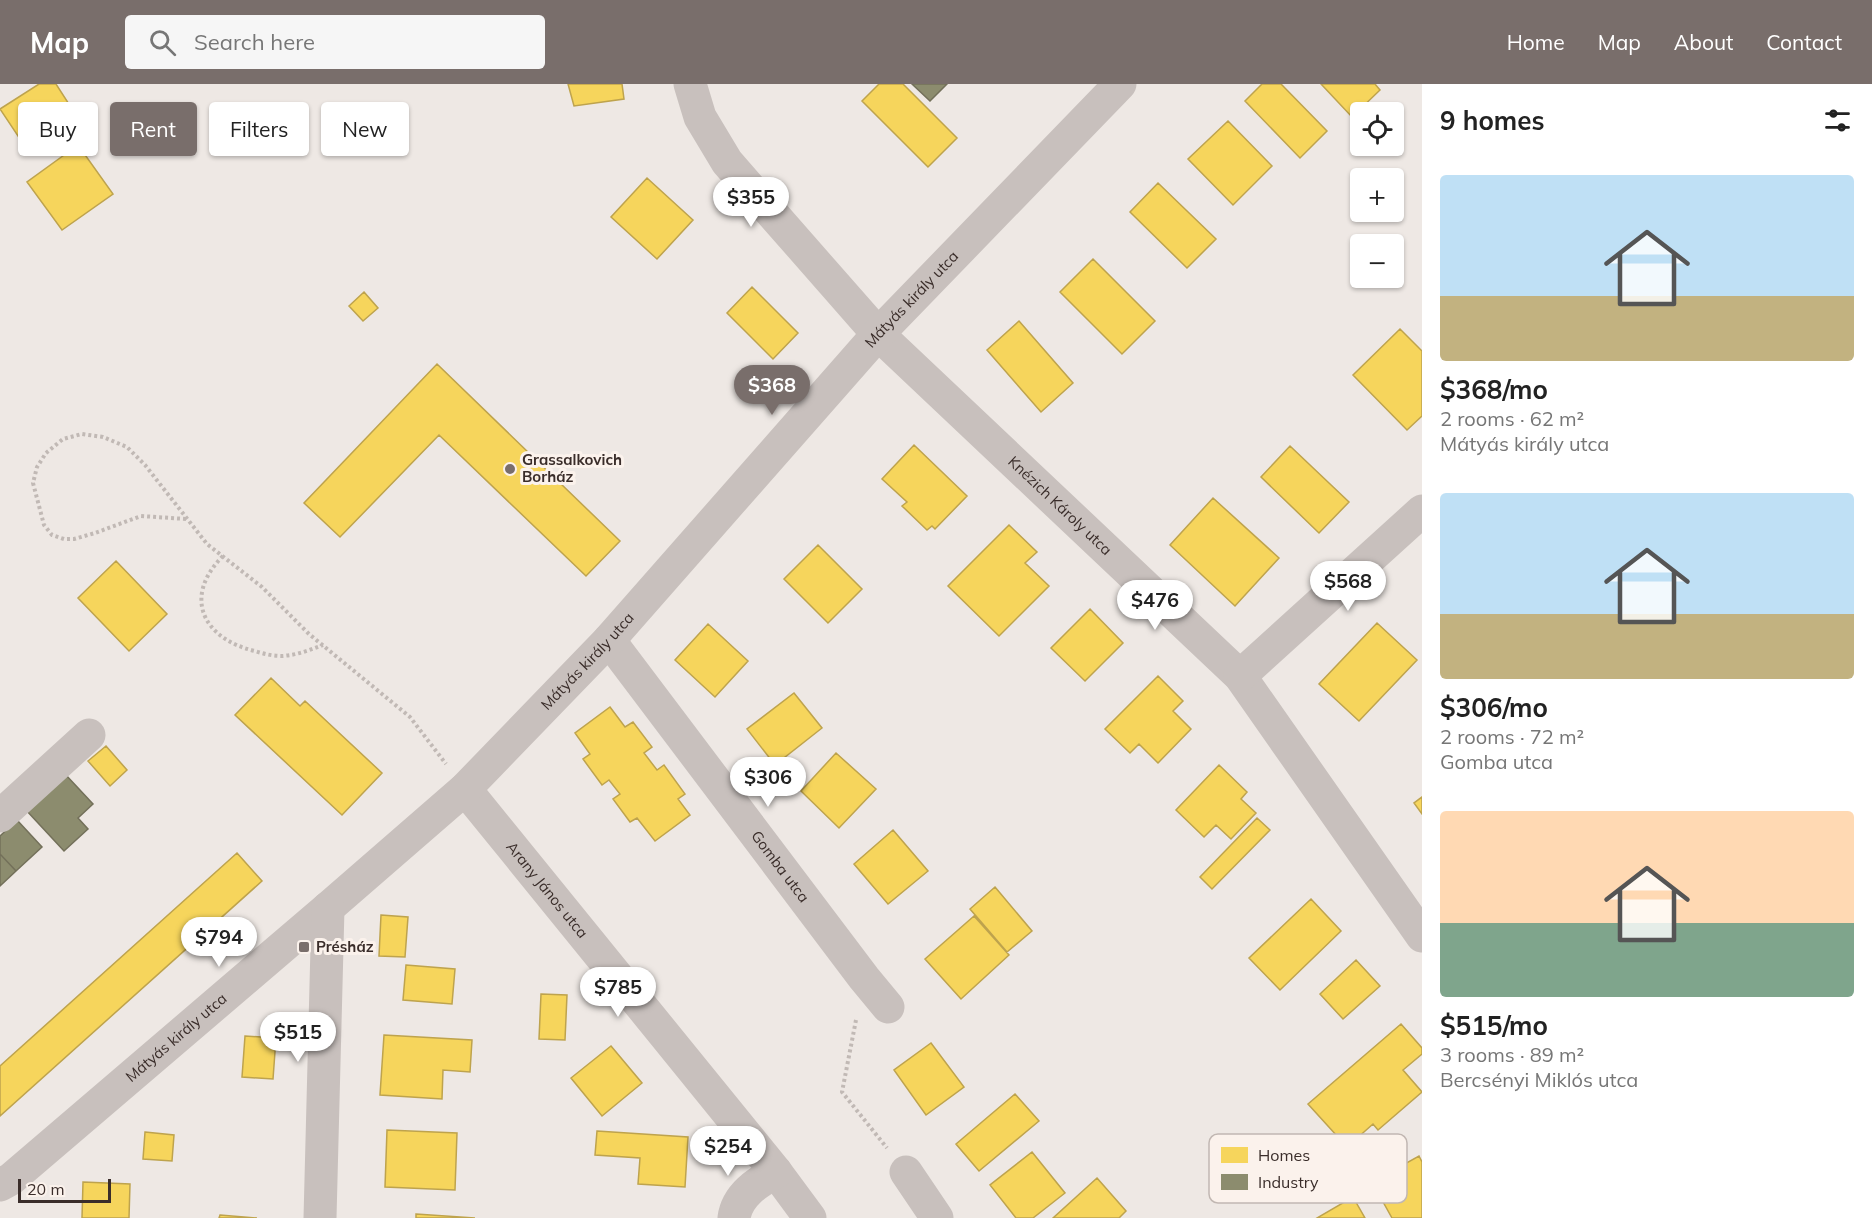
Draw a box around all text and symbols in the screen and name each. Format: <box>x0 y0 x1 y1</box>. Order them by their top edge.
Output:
search box <box>125 15 545 69</box>
text: Map <box>30 25 89 60</box>
icon: search <box>146 26 179 59</box>
text: Search here <box>194 28 315 56</box>
text: Home <box>1507 29 1565 55</box>
text: Map <box>1598 29 1641 55</box>
text: About <box>1674 29 1733 55</box>
text: Contact <box>1766 29 1842 55</box>
chip: Buy <box>18 102 98 156</box>
chip: Rent <box>110 102 197 156</box>
chip: Filters <box>209 102 309 156</box>
chip: New <box>321 102 409 156</box>
map controls <box>1350 102 1404 288</box>
button: locate <box>1350 102 1404 156</box>
text: 9 homes <box>1440 104 1544 137</box>
icon: filters <box>1821 104 1854 137</box>
button: + <box>1350 168 1404 222</box>
pin: $355 <box>715 177 787 228</box>
text: $355 <box>727 184 775 209</box>
icon: home <box>1593 214 1701 322</box>
button: − <box>1350 234 1404 288</box>
street label: Mátyás király utca <box>860 247 962 351</box>
pin: $368 <box>736 365 808 416</box>
text: $368 <box>748 372 796 397</box>
text: $368/mo <box>1440 373 1548 406</box>
text: 2 rooms · 62 m² <box>1440 406 1584 431</box>
text: Mátyás király utca <box>1440 431 1609 456</box>
place label: Grassalkovich Borház <box>522 450 622 486</box>
street label: Knézich Károly utca <box>1004 452 1116 559</box>
marker: Grassalkovich Borház <box>503 462 517 476</box>
icon: home <box>1593 532 1701 640</box>
pin: $568 <box>1312 561 1384 612</box>
text: $568 <box>1324 568 1372 593</box>
pin: $476 <box>1119 580 1191 631</box>
text: $476 <box>1131 587 1179 612</box>
street label: Mátyás király utca <box>537 608 638 714</box>
text: $306/mo <box>1440 691 1548 724</box>
text: 2 rooms · 72 m² <box>1440 724 1584 749</box>
text: Gomba utca <box>1440 749 1553 774</box>
pin: $306 <box>732 757 804 808</box>
text: $306 <box>744 764 792 789</box>
street label: Gomba utca <box>747 827 814 906</box>
street label: Arany János utca <box>502 837 592 942</box>
icon: home <box>1593 850 1701 958</box>
pin: $794 <box>183 917 255 968</box>
text: $794 <box>195 924 243 949</box>
place label: Présház <box>316 937 374 956</box>
marker: Présház <box>297 940 311 954</box>
pin: $785 <box>582 967 654 1018</box>
text: $785 <box>594 974 642 999</box>
street label: Mátyás király utca <box>121 989 230 1086</box>
text: $515/mo <box>1440 1009 1548 1042</box>
pin: $515 <box>262 1012 334 1063</box>
text: $515 <box>274 1019 322 1044</box>
text: 3 rooms · 89 m² <box>1440 1042 1584 1067</box>
text: Bercsényi Miklós utca <box>1440 1067 1638 1092</box>
pin: $254 <box>692 1126 764 1177</box>
text: $254 <box>704 1133 752 1158</box>
legend <box>1209 1134 1407 1203</box>
text: Homes <box>1258 1145 1310 1165</box>
text: Industry <box>1258 1172 1319 1192</box>
scale bar <box>18 1176 111 1204</box>
text: 20 m <box>27 1179 64 1199</box>

